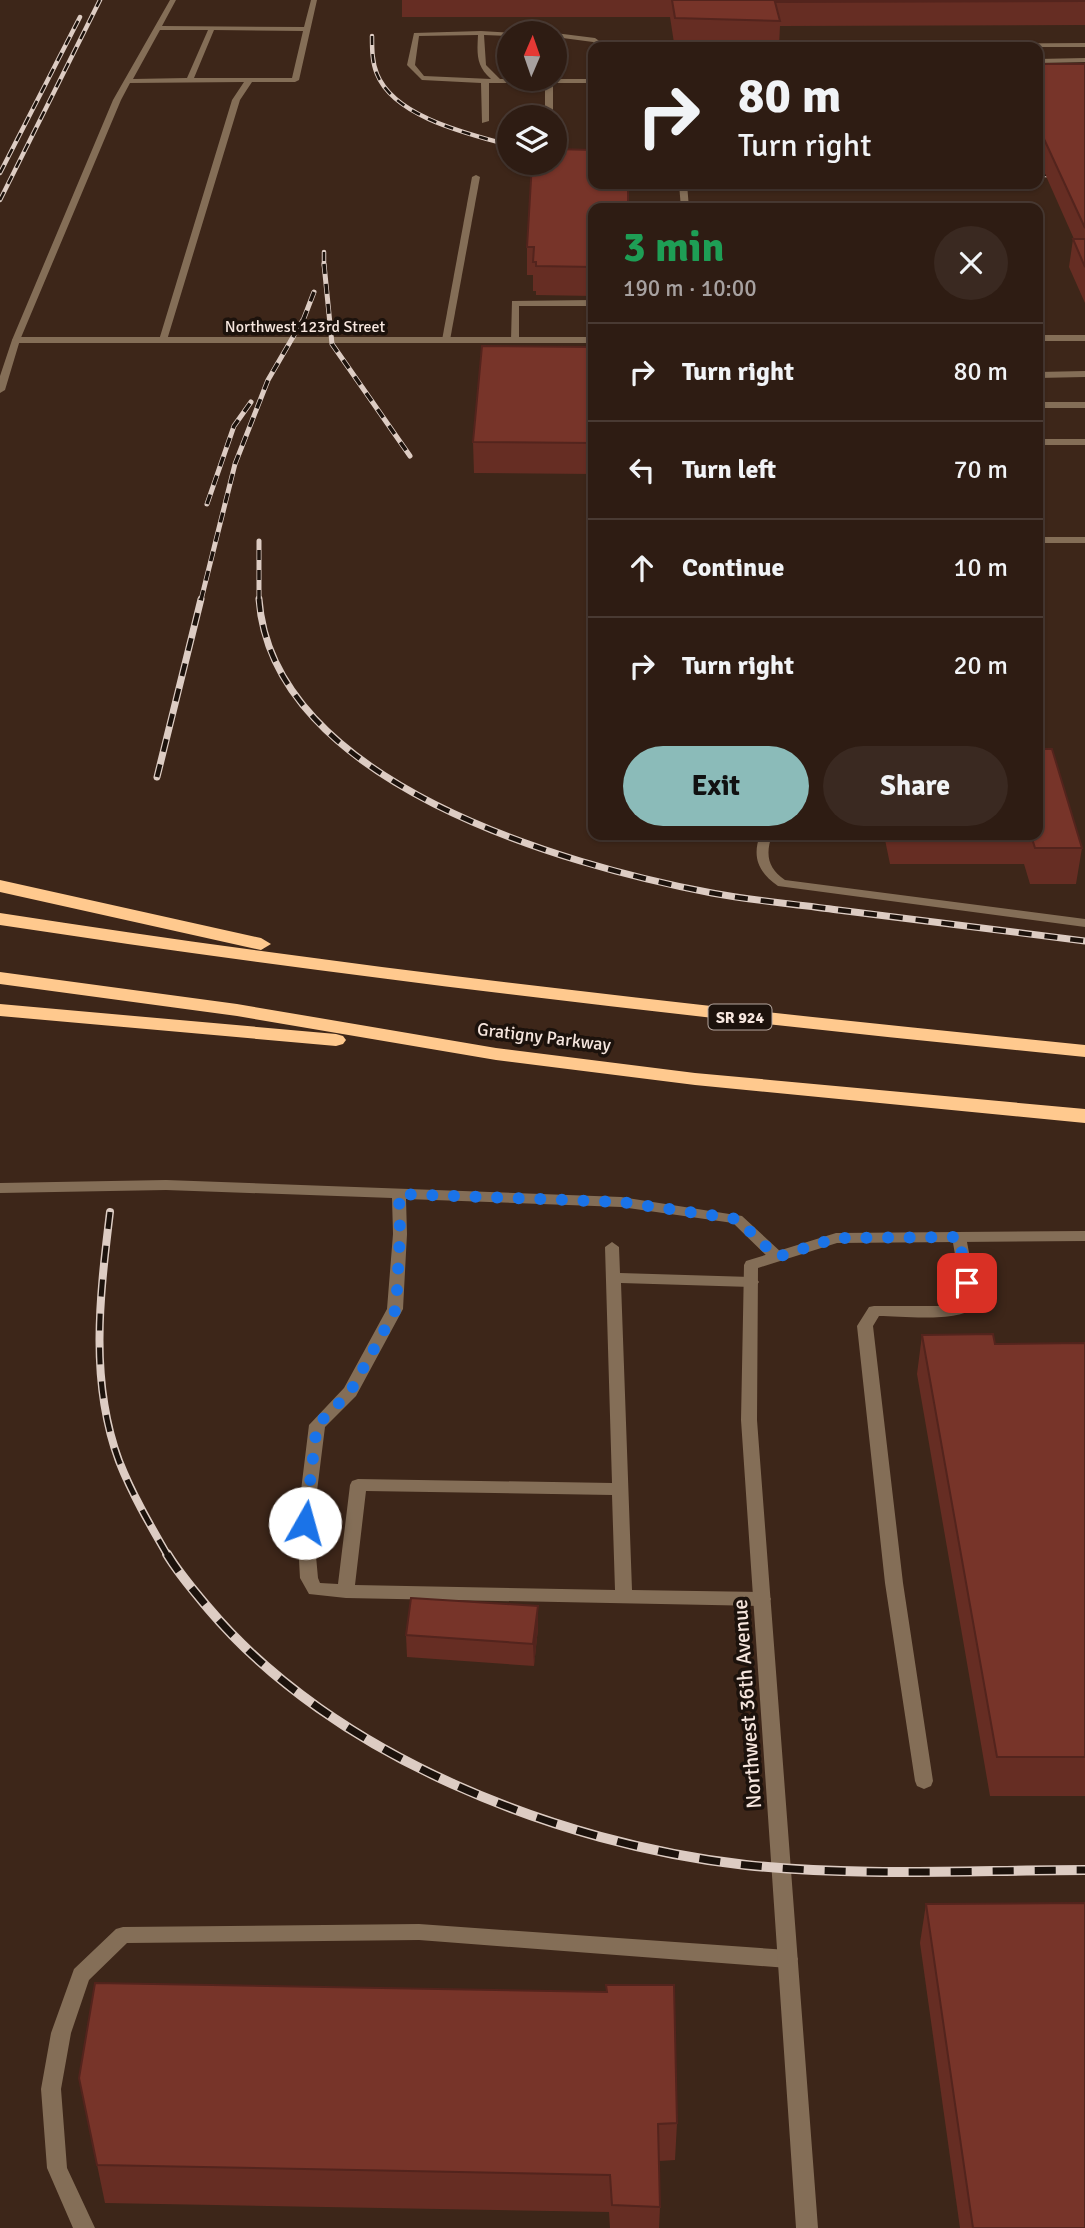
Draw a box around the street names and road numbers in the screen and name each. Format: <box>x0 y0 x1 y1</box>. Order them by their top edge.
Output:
street label: Northwest 123rd Street <box>225 317 386 337</box>
road number: SR 924 <box>708 1004 772 1030</box>
street label: Gratigny Parkway <box>476 1018 613 1056</box>
street label: Northwest 36th Avenue <box>727 1598 767 1810</box>

